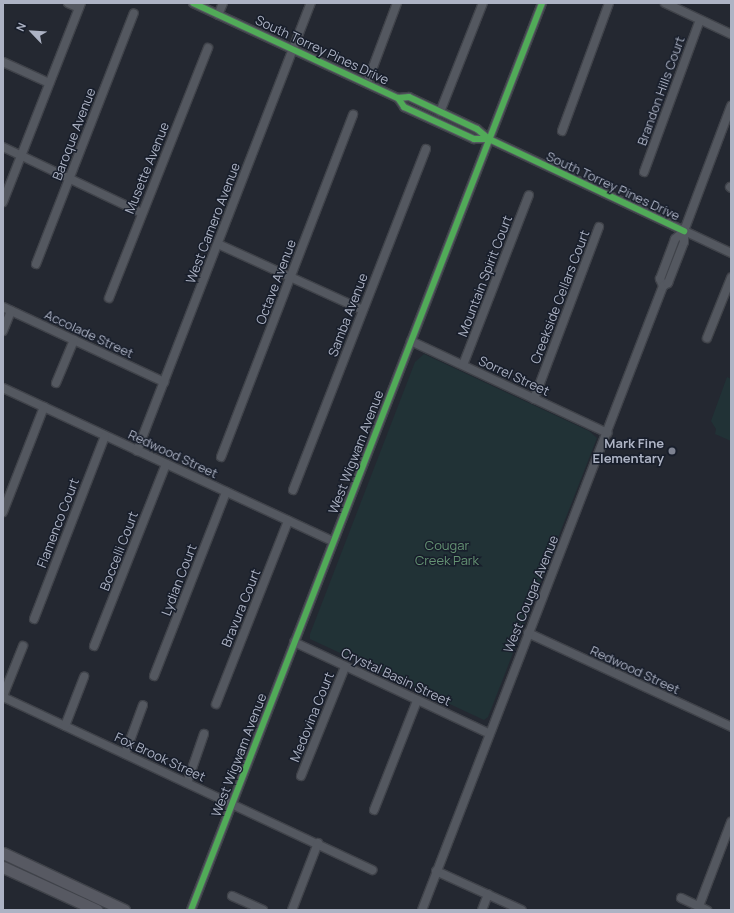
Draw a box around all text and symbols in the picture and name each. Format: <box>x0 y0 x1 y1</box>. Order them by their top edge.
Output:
north arrow <box>12 12 52 52</box>
street label: South Torrey Pines Drive <box>253 12 391 88</box>
text: N <box>12 20 29 33</box>
street label: Brandon Hills Court <box>634 34 688 148</box>
street label: Baroque Avenue <box>49 86 99 182</box>
street label: Musette Avenue <box>122 120 172 216</box>
street label: South Torrey Pines Drive <box>544 148 682 224</box>
street label: West Camero Avenue <box>183 160 243 286</box>
street label: Mountain Spirit Court <box>455 213 515 339</box>
street label: Creekside Cellars Court <box>527 228 593 366</box>
street label: Octave Avenue <box>253 237 299 327</box>
street label: Samba Avenue <box>325 271 371 359</box>
street label: Accolade Street <box>42 307 136 361</box>
street label: Sorrel Street <box>476 353 552 399</box>
street label: West Wigwam Avenue <box>325 388 387 516</box>
street label: Redwood Street <box>126 426 220 482</box>
place label: Mark Fine Elementary <box>592 436 664 467</box>
marker: Mark Fine Elementary <box>667 446 677 456</box>
street label: Flamenco Court <box>34 476 82 570</box>
street label: Boccelli Court <box>97 509 141 593</box>
street label: West Cougar Avenue <box>500 533 562 655</box>
park label: Cougar Creek Park <box>415 538 479 569</box>
street label: Lydian Court <box>158 542 200 618</box>
street label: Bravura Court <box>218 567 264 649</box>
street label: Redwood Street <box>588 642 682 698</box>
street label: Crystal Basin Street <box>339 645 453 709</box>
street label: Medovina Court <box>287 670 337 764</box>
street label: West Wigwam Avenue <box>208 691 270 819</box>
street label: Fox Brook Street <box>112 729 208 785</box>

